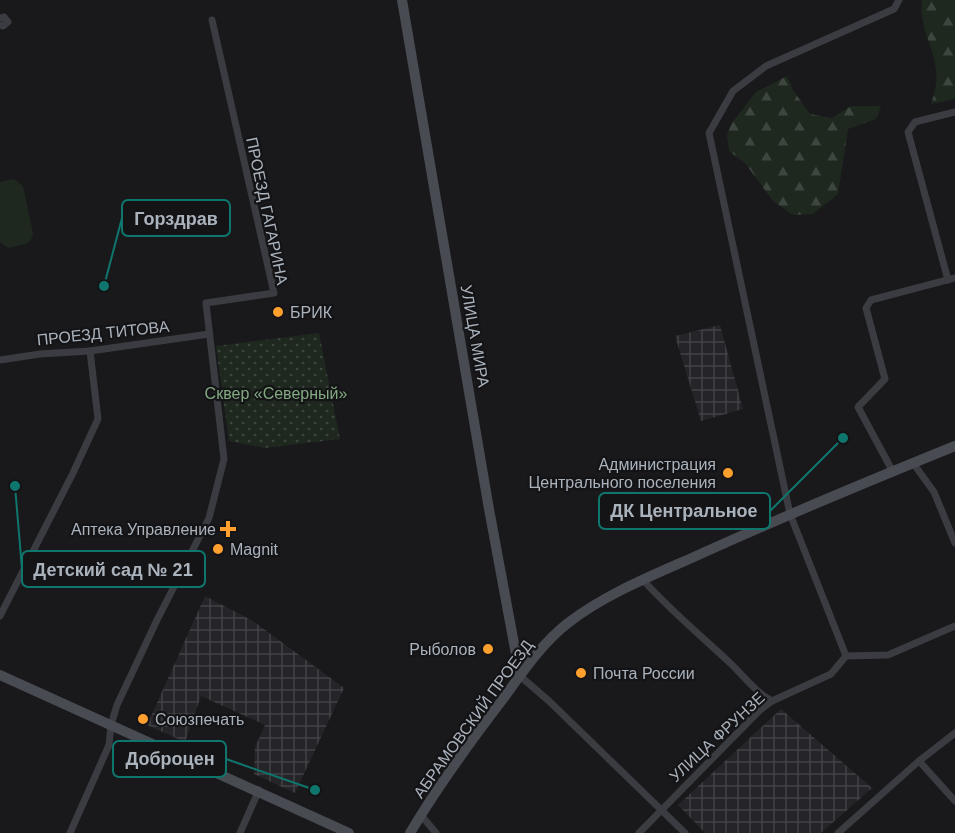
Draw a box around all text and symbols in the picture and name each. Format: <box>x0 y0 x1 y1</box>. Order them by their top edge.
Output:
street label: ПРОЕЗД ГАГАРИНА <box>243 136 291 287</box>
callout: Горздрав <box>122 200 230 236</box>
text: Горздрав <box>134 209 218 229</box>
street label: УЛИЦА МИРА <box>458 283 492 389</box>
place label: БРИК <box>290 304 333 321</box>
marker: БРИК <box>271 305 285 319</box>
street label: ПРОЕЗД ТИТОВА <box>36 318 170 348</box>
park label: Сквер «Северный» <box>205 385 347 402</box>
place label: Администрация Центрального поселения <box>528 456 716 491</box>
marker: Администрация Центрального поселения <box>721 466 735 480</box>
callout: ДК Центральное <box>599 493 770 529</box>
text: ДК Центральное <box>610 501 758 521</box>
place label: Аптека Управление <box>71 521 216 538</box>
marker: Аптека Управление <box>221 522 235 536</box>
place label: Magnit <box>230 541 279 558</box>
marker: Magnit <box>211 542 225 556</box>
callout: Детский сад № 21 <box>22 551 205 587</box>
text: Детский сад № 21 <box>33 560 193 580</box>
street label: АБРАМОВСКИЙ ПРОЕЗД <box>409 636 536 801</box>
place label: Рыболов <box>409 641 476 658</box>
marker: Рыболов <box>481 642 495 656</box>
place label: Почта России <box>593 665 695 682</box>
marker: Почта России <box>574 666 588 680</box>
street label: УЛИЦА ФРУНЗЕ <box>666 689 768 785</box>
place label: Союзпечать <box>155 711 244 728</box>
marker: Союзпечать <box>136 712 150 726</box>
callout: Доброцен <box>113 741 226 777</box>
text: Доброцен <box>125 749 215 769</box>

